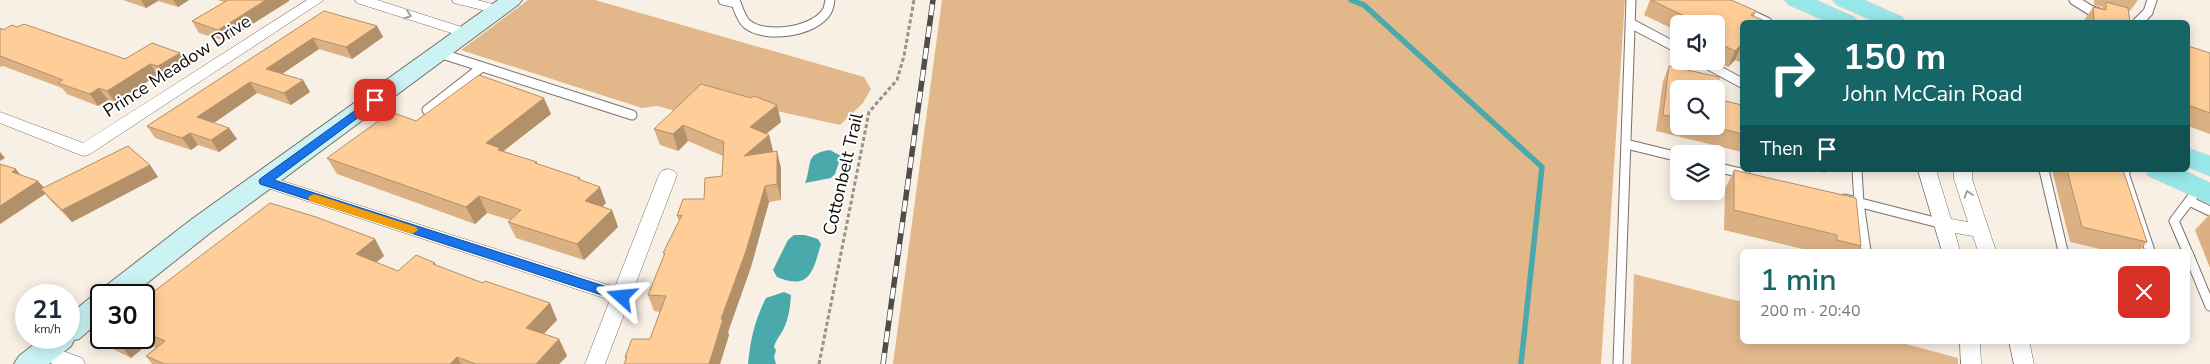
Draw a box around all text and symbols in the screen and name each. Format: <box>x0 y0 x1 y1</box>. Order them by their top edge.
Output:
street label: Prince Meadow Drive <box>98 9 256 123</box>
one-way arrow <box>403 9 412 19</box>
map controls <box>1670 15 1725 200</box>
button: sound <box>1670 15 1725 70</box>
text: 150 m <box>1843 34 1946 81</box>
icon: right <box>1760 40 1825 105</box>
pin <box>354 79 396 121</box>
text: John McCain Road <box>1843 79 2023 109</box>
button: search <box>1670 80 1725 135</box>
icon: arrive <box>361 86 389 114</box>
street label: Cottonbelt Trail <box>817 110 869 238</box>
icon: arrive <box>1813 135 1841 163</box>
text: Then <box>1760 136 1803 162</box>
button: layers <box>1670 145 1725 200</box>
one-way arrow <box>1964 191 1974 199</box>
text: 1 min <box>1760 260 1836 301</box>
button: close <box>2118 266 2170 318</box>
position arrow <box>595 270 647 322</box>
speed limit sign: 30 <box>90 284 155 349</box>
text: 21 <box>32 293 63 327</box>
text: 200 m · 20:40 <box>1760 300 1861 322</box>
text: km/h <box>34 321 61 337</box>

